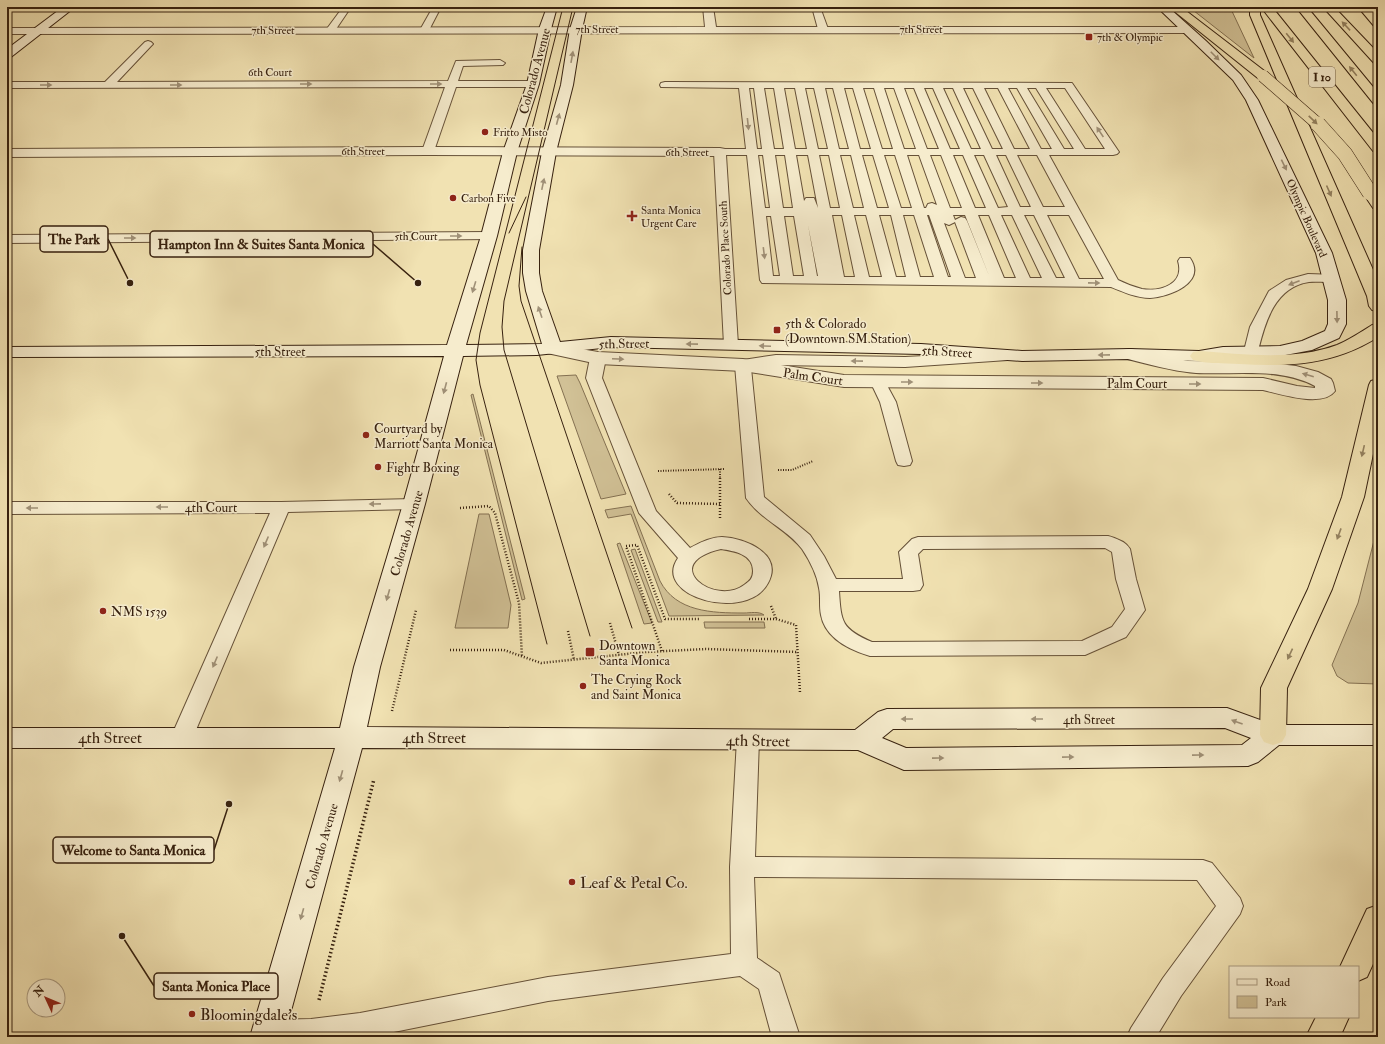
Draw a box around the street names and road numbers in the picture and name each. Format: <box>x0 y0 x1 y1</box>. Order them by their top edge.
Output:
street label: 7th Street <box>575 23 619 36</box>
street label: 7th Street <box>899 23 943 36</box>
street label: 7th Street <box>251 24 295 37</box>
street label: Colorado Avenue <box>516 26 554 116</box>
street label: 6th Court <box>248 66 292 79</box>
road number: I 10 <box>1309 67 1335 87</box>
street label: 6th Street <box>341 145 385 158</box>
street label: 6th Street <box>665 146 709 159</box>
street label: Olympic Boulevard <box>1283 177 1330 260</box>
street label: Colorado Place South <box>717 200 734 296</box>
street label: 5th Court <box>394 230 438 243</box>
street label: 5th Street <box>598 336 650 352</box>
street label: 5th Street <box>921 342 973 362</box>
street label: 5th Street <box>255 344 305 360</box>
street label: Palm Court <box>782 365 844 389</box>
street label: Palm Court <box>1107 376 1167 392</box>
street label: Colorado Avenue <box>387 488 427 578</box>
street label: 4th Court <box>185 500 237 516</box>
street label: 4th Street <box>1063 712 1115 728</box>
street label: 4th Street <box>78 728 142 748</box>
street label: 4th Street <box>402 728 466 748</box>
street label: 4th Street <box>726 730 790 752</box>
street label: Colorado Avenue <box>302 801 342 891</box>

